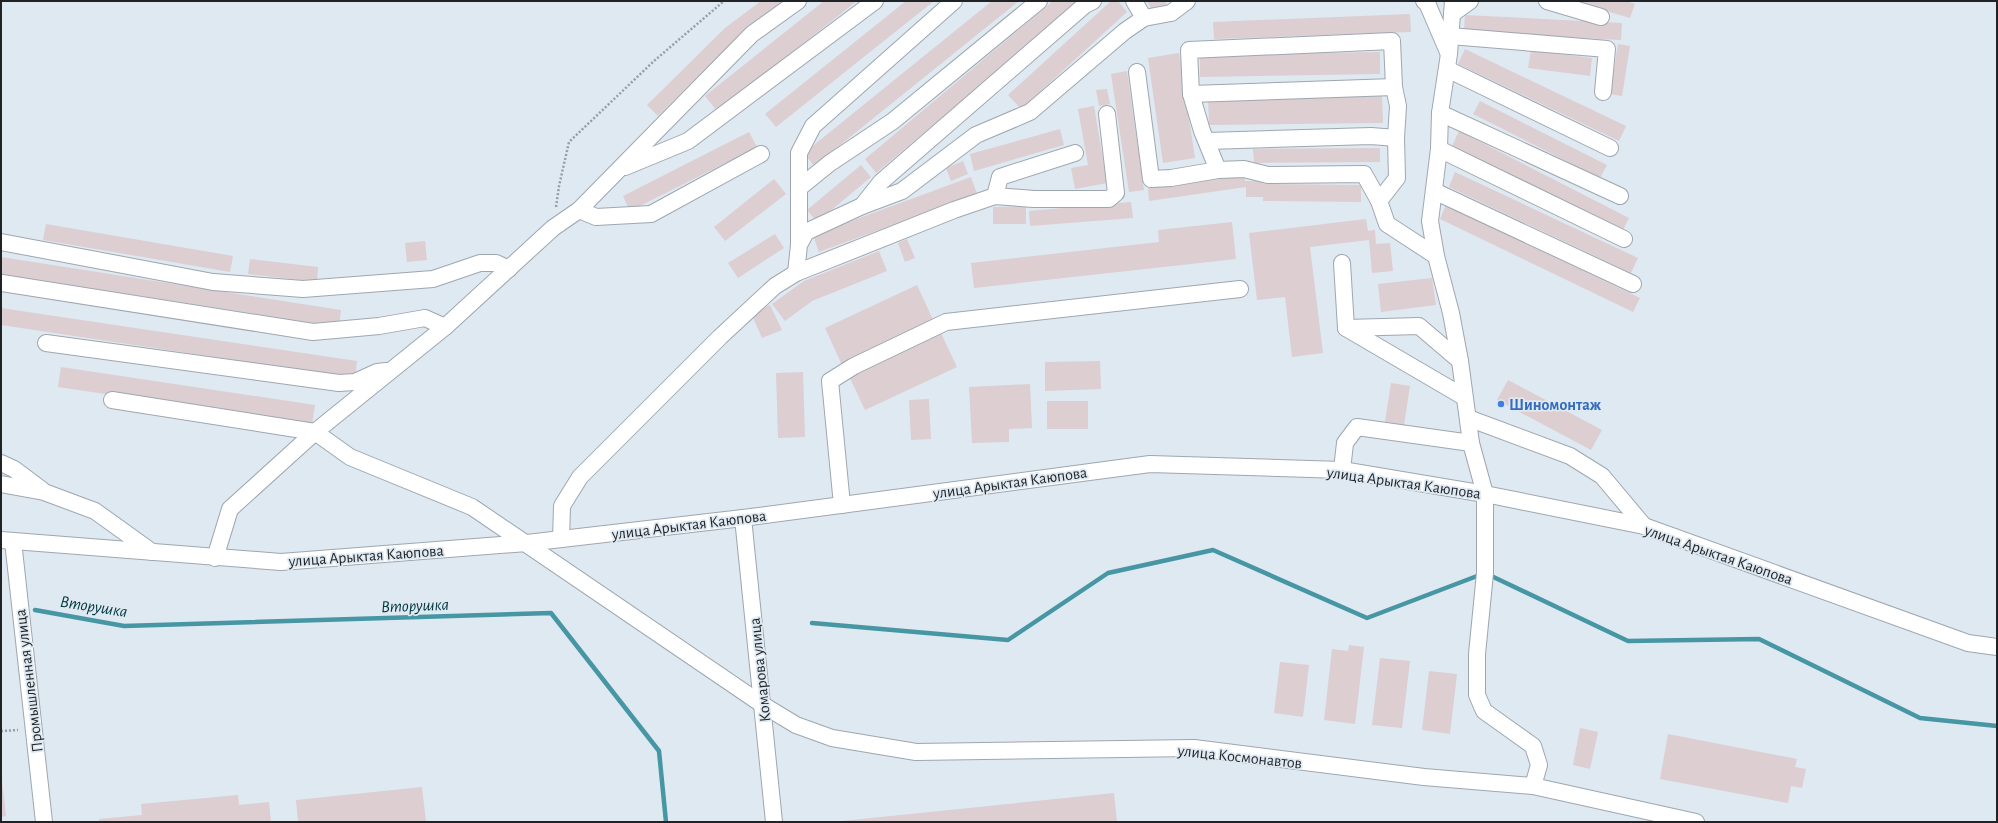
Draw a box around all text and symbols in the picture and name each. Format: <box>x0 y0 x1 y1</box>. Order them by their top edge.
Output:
place label: Шиномонтаж <box>1509 397 1602 413</box>
marker: Шиномонтаж <box>1496 399 1506 409</box>
street label: улица Арыктая Каюпова <box>931 464 1088 503</box>
street label: улица Арыктая Каюпова <box>1325 464 1482 503</box>
street label: улица Арыктая Каюпова <box>610 508 767 544</box>
street label: улица Арыктая Каюпова <box>1641 522 1795 589</box>
street label: улица Арыктая Каюпова <box>287 543 444 570</box>
water label: Вторушка <box>59 593 129 621</box>
water label: Вторушка <box>381 596 449 616</box>
street label: Промышленная улица <box>12 608 47 753</box>
street label: Комарова улица <box>747 617 774 723</box>
street label: улица Космонавтов <box>1176 742 1303 772</box>

